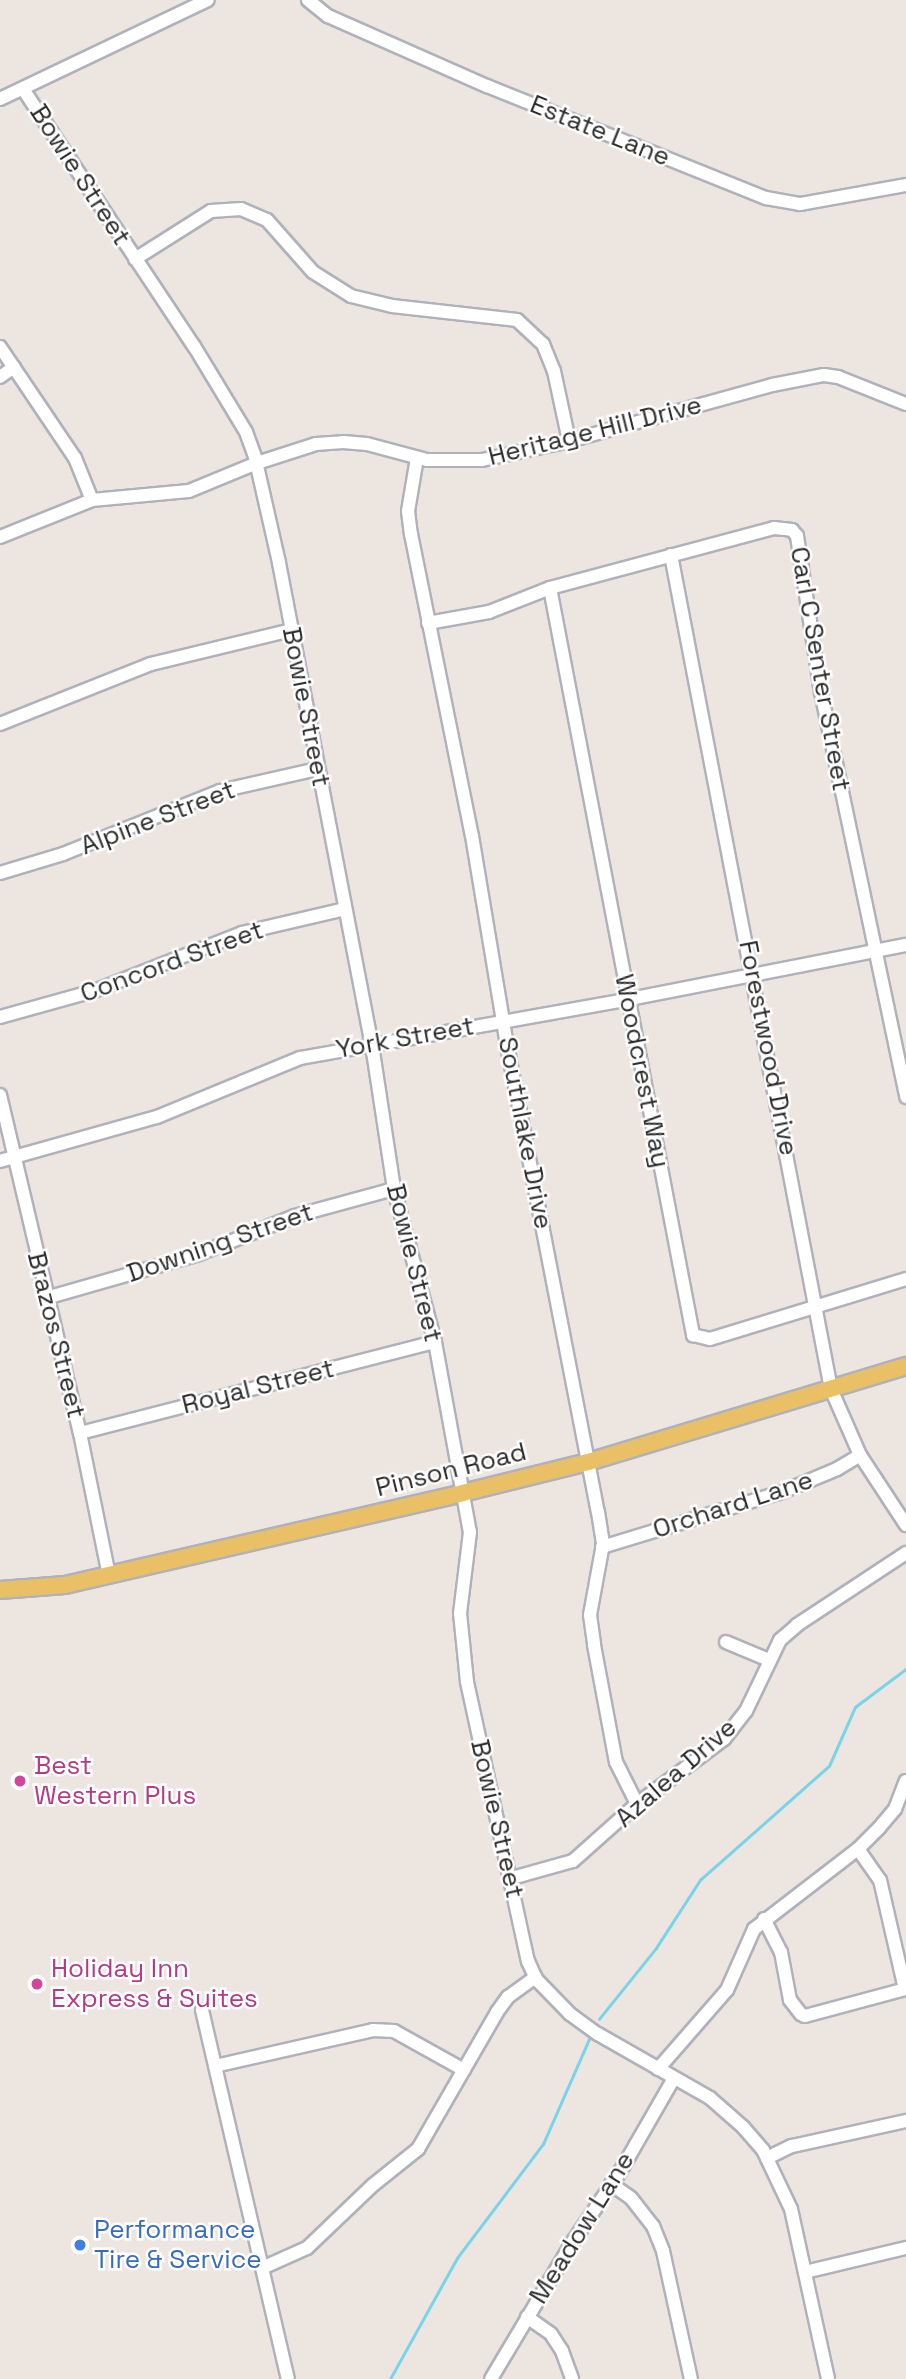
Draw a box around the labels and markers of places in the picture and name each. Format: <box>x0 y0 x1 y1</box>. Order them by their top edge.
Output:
place label: Best Western Plus <box>34 1750 196 1812</box>
marker: Best Western Plus <box>12 1773 28 1789</box>
place label: Holiday Inn Express & Suites <box>51 1953 258 2014</box>
marker: Holiday Inn Express & Suites <box>29 1976 45 1992</box>
place label: Performance Tire & Service <box>94 2214 262 2276</box>
marker: Performance Tire & Service <box>72 2237 88 2253</box>

